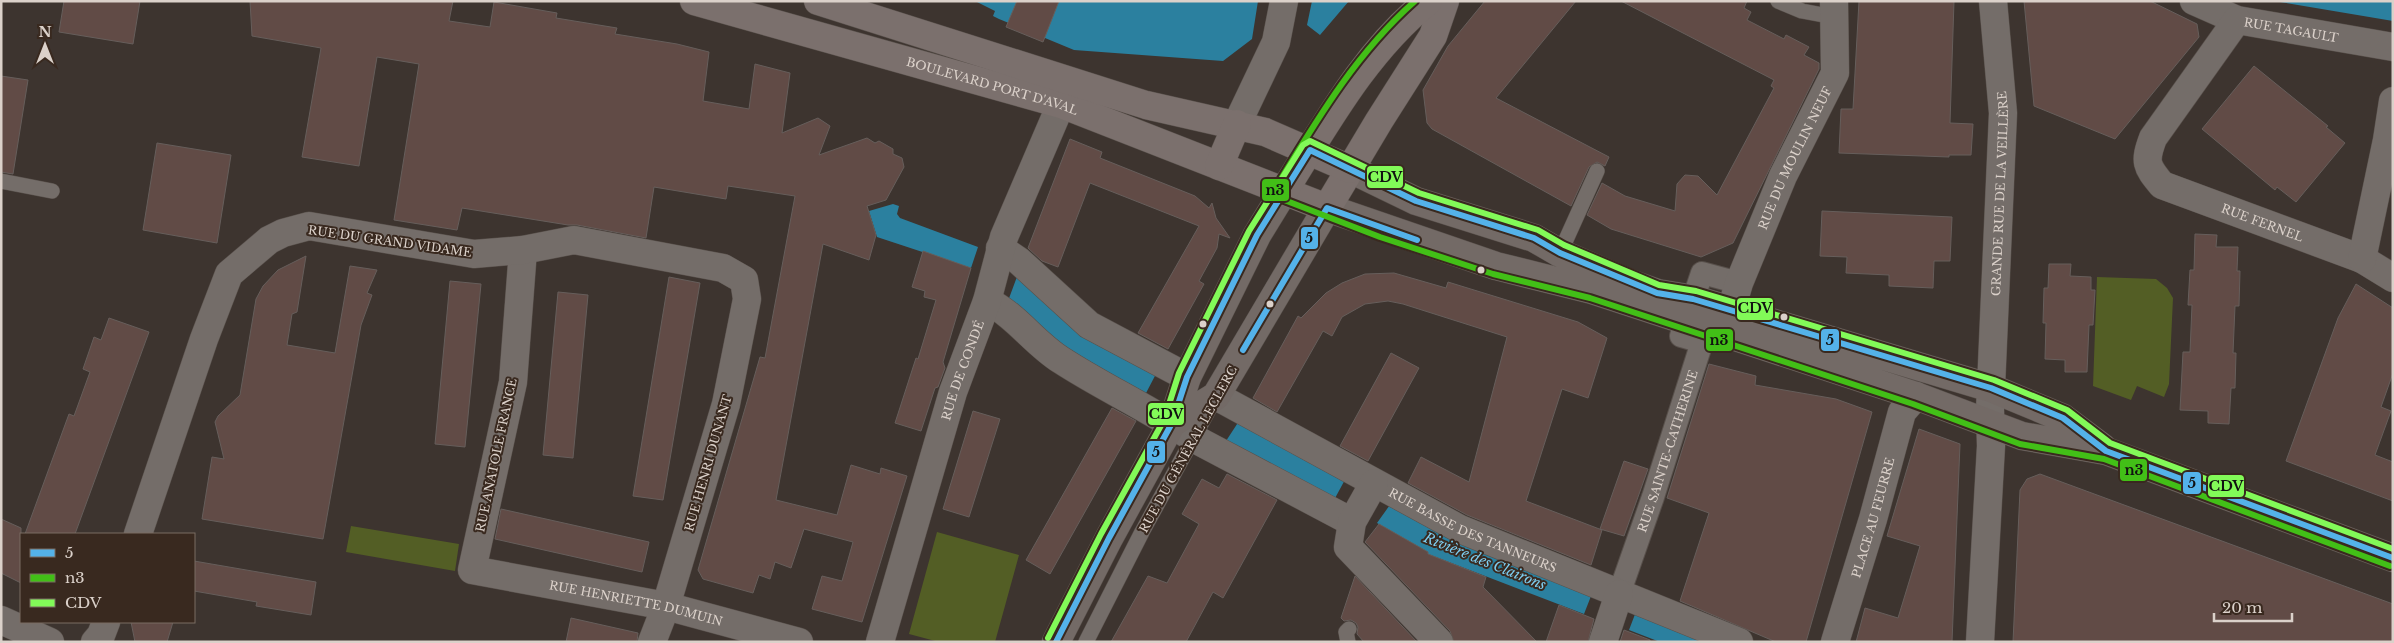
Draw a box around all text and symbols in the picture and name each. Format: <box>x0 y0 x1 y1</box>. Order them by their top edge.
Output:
street label: RUE TAGAULT <box>2243 14 2340 45</box>
north arrow <box>20 20 70 70</box>
text: N <box>38 23 52 41</box>
street label: BOULEVARD PORT D'AVAL <box>905 53 1081 118</box>
street label: RUE DU MOULIN NEUF <box>1754 84 1834 232</box>
street label: GRANDE RUE DE LA VEILLÈRE <box>1988 90 2011 296</box>
line badge: CDV <box>1366 165 1404 189</box>
text: CDV <box>1367 168 1403 186</box>
line badge: n3 <box>1261 178 1290 202</box>
text: n3 <box>1265 181 1285 199</box>
street label: RUE FERNEL <box>2219 200 2306 244</box>
street label: RUE DU GRAND VIDAME <box>307 222 473 260</box>
line badge: 5 <box>1300 226 1319 250</box>
text: 5 <box>1305 229 1313 247</box>
unlabelled marker <box>1476 265 1486 275</box>
line badge: CDV <box>1736 297 1774 321</box>
unlabelled marker <box>1265 299 1275 309</box>
text: CDV <box>1737 299 1773 317</box>
unlabelled marker <box>1779 312 1789 322</box>
street label: RUE DE CONDÉ <box>938 317 987 422</box>
unlabelled marker <box>1198 319 1208 329</box>
line badge: n3 <box>1705 328 1734 352</box>
line badge: 5 <box>1820 328 1840 352</box>
text: n3 <box>1709 331 1729 349</box>
text: 5 <box>1826 331 1834 349</box>
street label: RUE DU GÉNÉRAL LECLERC <box>1135 362 1240 535</box>
street label: RUE SAINTE-CATHERINE <box>1634 368 1700 534</box>
street label: RUE ANATOLE FRANCE <box>472 376 520 533</box>
street label: RUE HENRI DUNANT <box>681 393 735 533</box>
line badge: CDV <box>1147 402 1185 426</box>
text: CDV <box>1148 405 1184 423</box>
line badge: 5 <box>1146 440 1166 464</box>
text: 5 <box>1152 443 1160 461</box>
street label: PLACE AU FEURRE <box>1848 455 1897 580</box>
line badge: n3 <box>2119 458 2148 482</box>
text: n3 <box>2124 461 2144 479</box>
line badge: 5 <box>2182 471 2202 495</box>
text: 5 <box>2188 474 2196 492</box>
line badge: CDV <box>2207 474 2245 498</box>
text: CDV <box>2208 477 2244 495</box>
street label: RUE BASSE DES TANNEURS <box>1386 484 1559 575</box>
water label: Rivière des Clairons <box>1420 528 1549 594</box>
legend <box>20 533 195 623</box>
text: 5 <box>65 543 74 562</box>
text: n3 <box>65 568 85 587</box>
street label: RUE HENRIETTE DUMUIN <box>548 577 725 629</box>
scale bar <box>2214 590 2292 622</box>
text: CDV <box>65 593 102 612</box>
text: 20 m <box>2222 598 2262 617</box>

